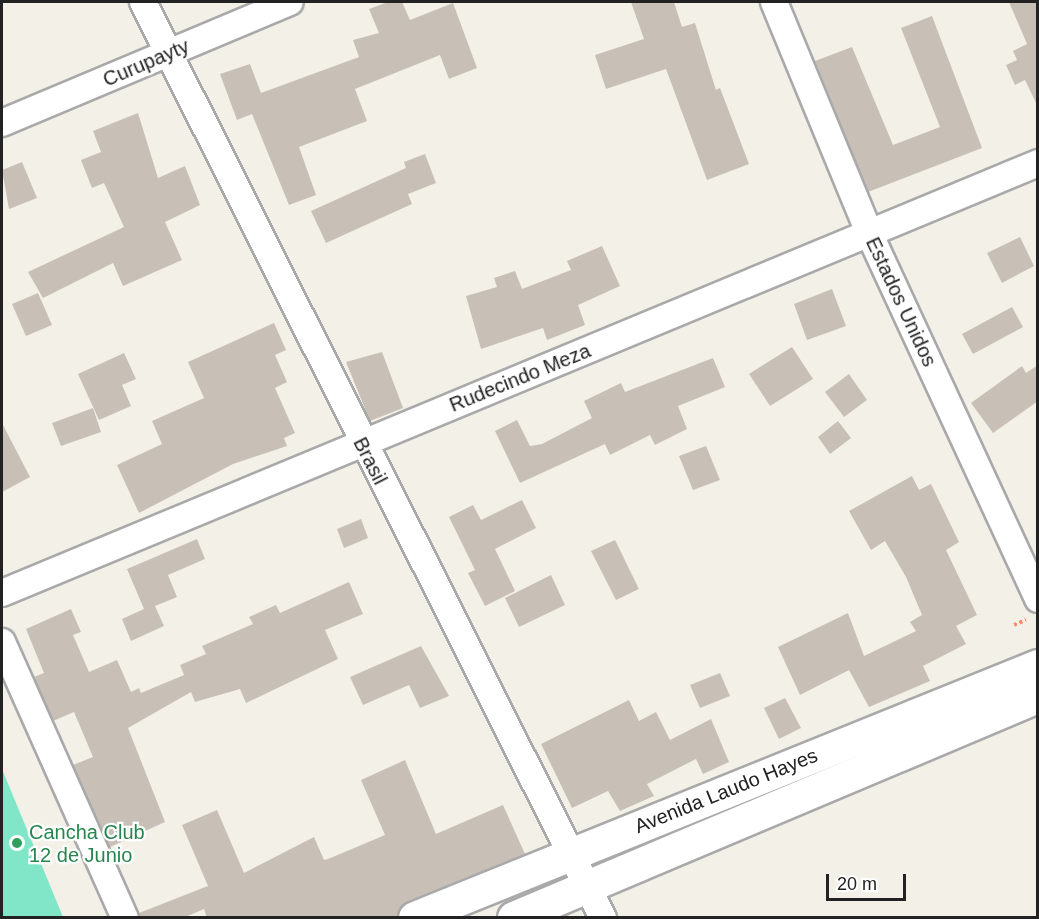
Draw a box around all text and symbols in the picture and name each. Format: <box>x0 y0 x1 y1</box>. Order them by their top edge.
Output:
street label: Curupayty <box>99 34 193 92</box>
street label: Estados Unidos <box>861 233 941 371</box>
street label: Rudecindo Meza <box>446 339 594 417</box>
street label: Brasil <box>348 433 392 489</box>
street label: Avenida Laudo Hayes <box>631 743 821 839</box>
place label: Cancha Club 12 de Junio <box>29 820 145 867</box>
marker: Cancha Club 12 de Junio <box>10 836 24 850</box>
scale bar <box>829 862 908 900</box>
text: 20 m <box>837 874 877 894</box>

